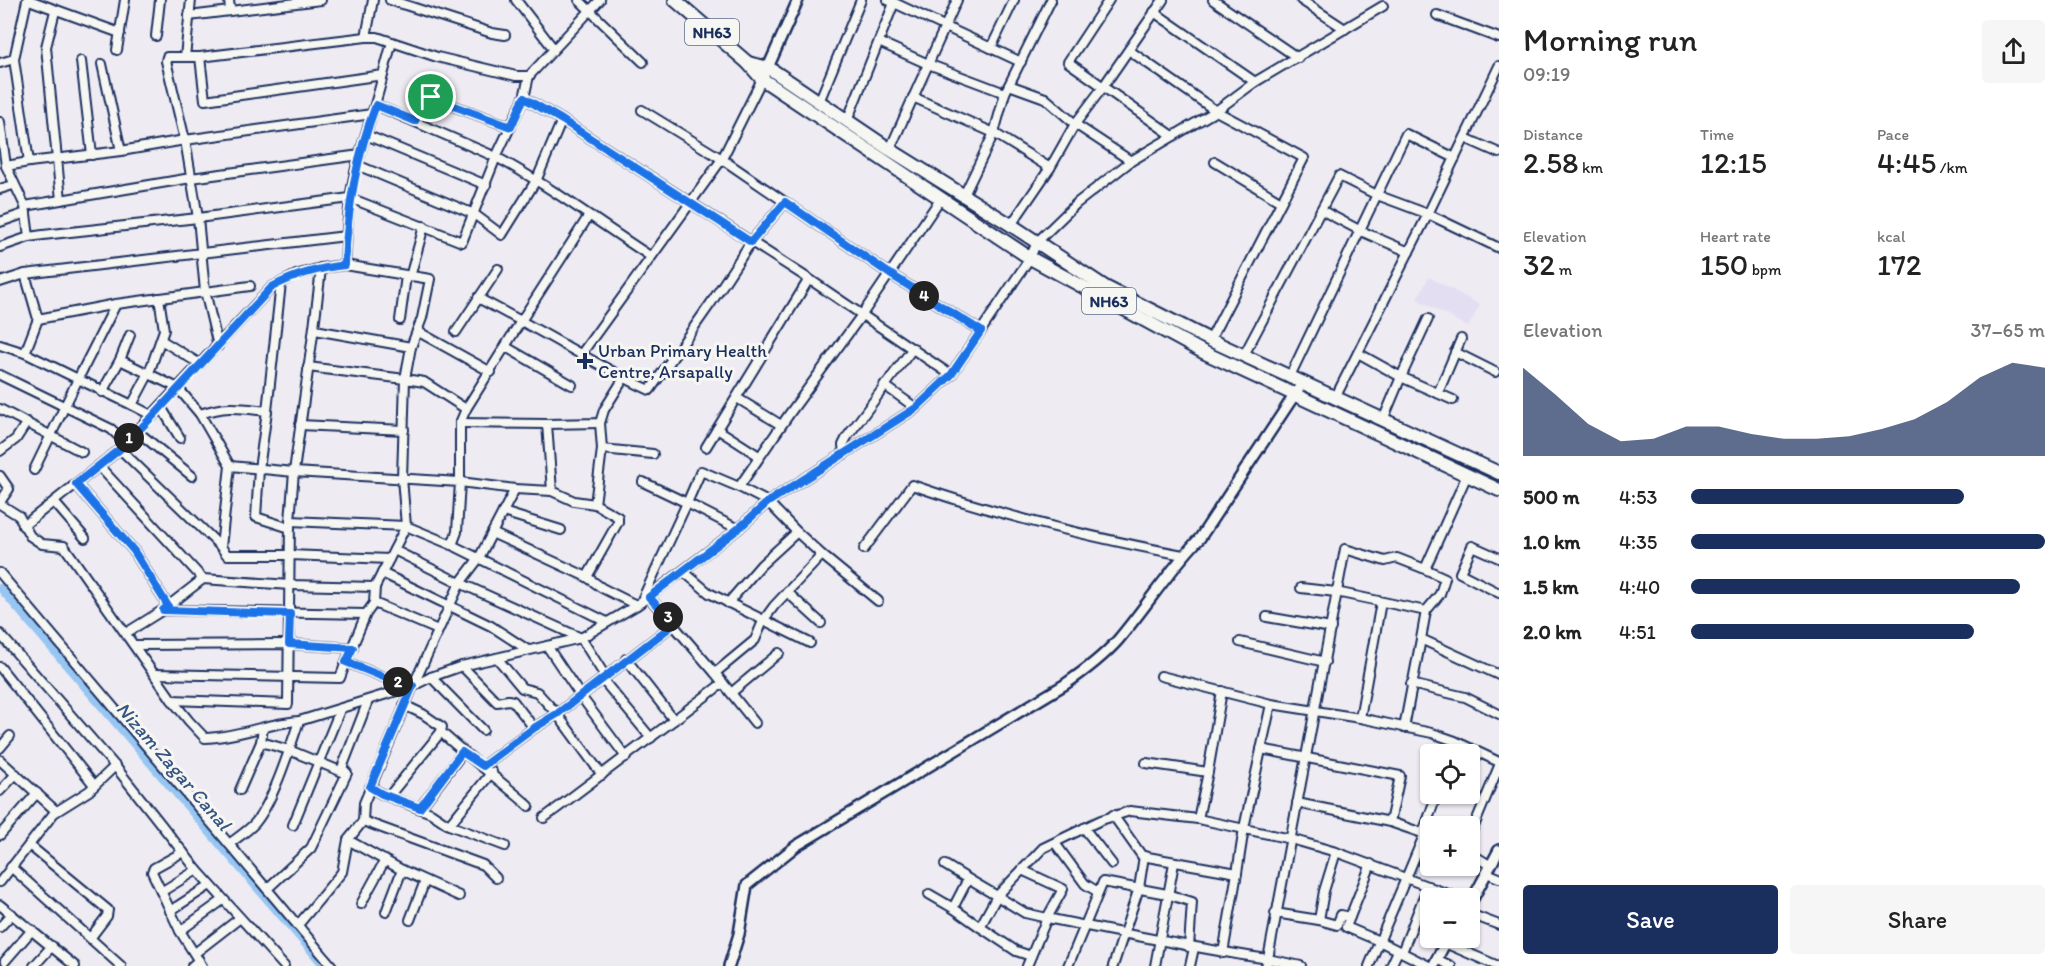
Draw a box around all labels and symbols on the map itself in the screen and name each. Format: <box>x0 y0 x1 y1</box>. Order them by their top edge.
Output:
road number: NH63 <box>685 19 739 45</box>
pin <box>405 71 456 122</box>
pin: 4 <box>909 281 939 311</box>
road number: NH63 <box>1082 288 1136 314</box>
place label: Urban Primary Health Centre, Arsapally <box>598 340 767 383</box>
marker: Urban Primary Health Centre, Arsapally <box>576 352 594 370</box>
pin: 1 <box>114 423 144 453</box>
pin: 3 <box>653 602 683 632</box>
pin: 2 <box>383 667 413 697</box>
water label: Nizam Zagar Canal <box>112 697 237 836</box>

